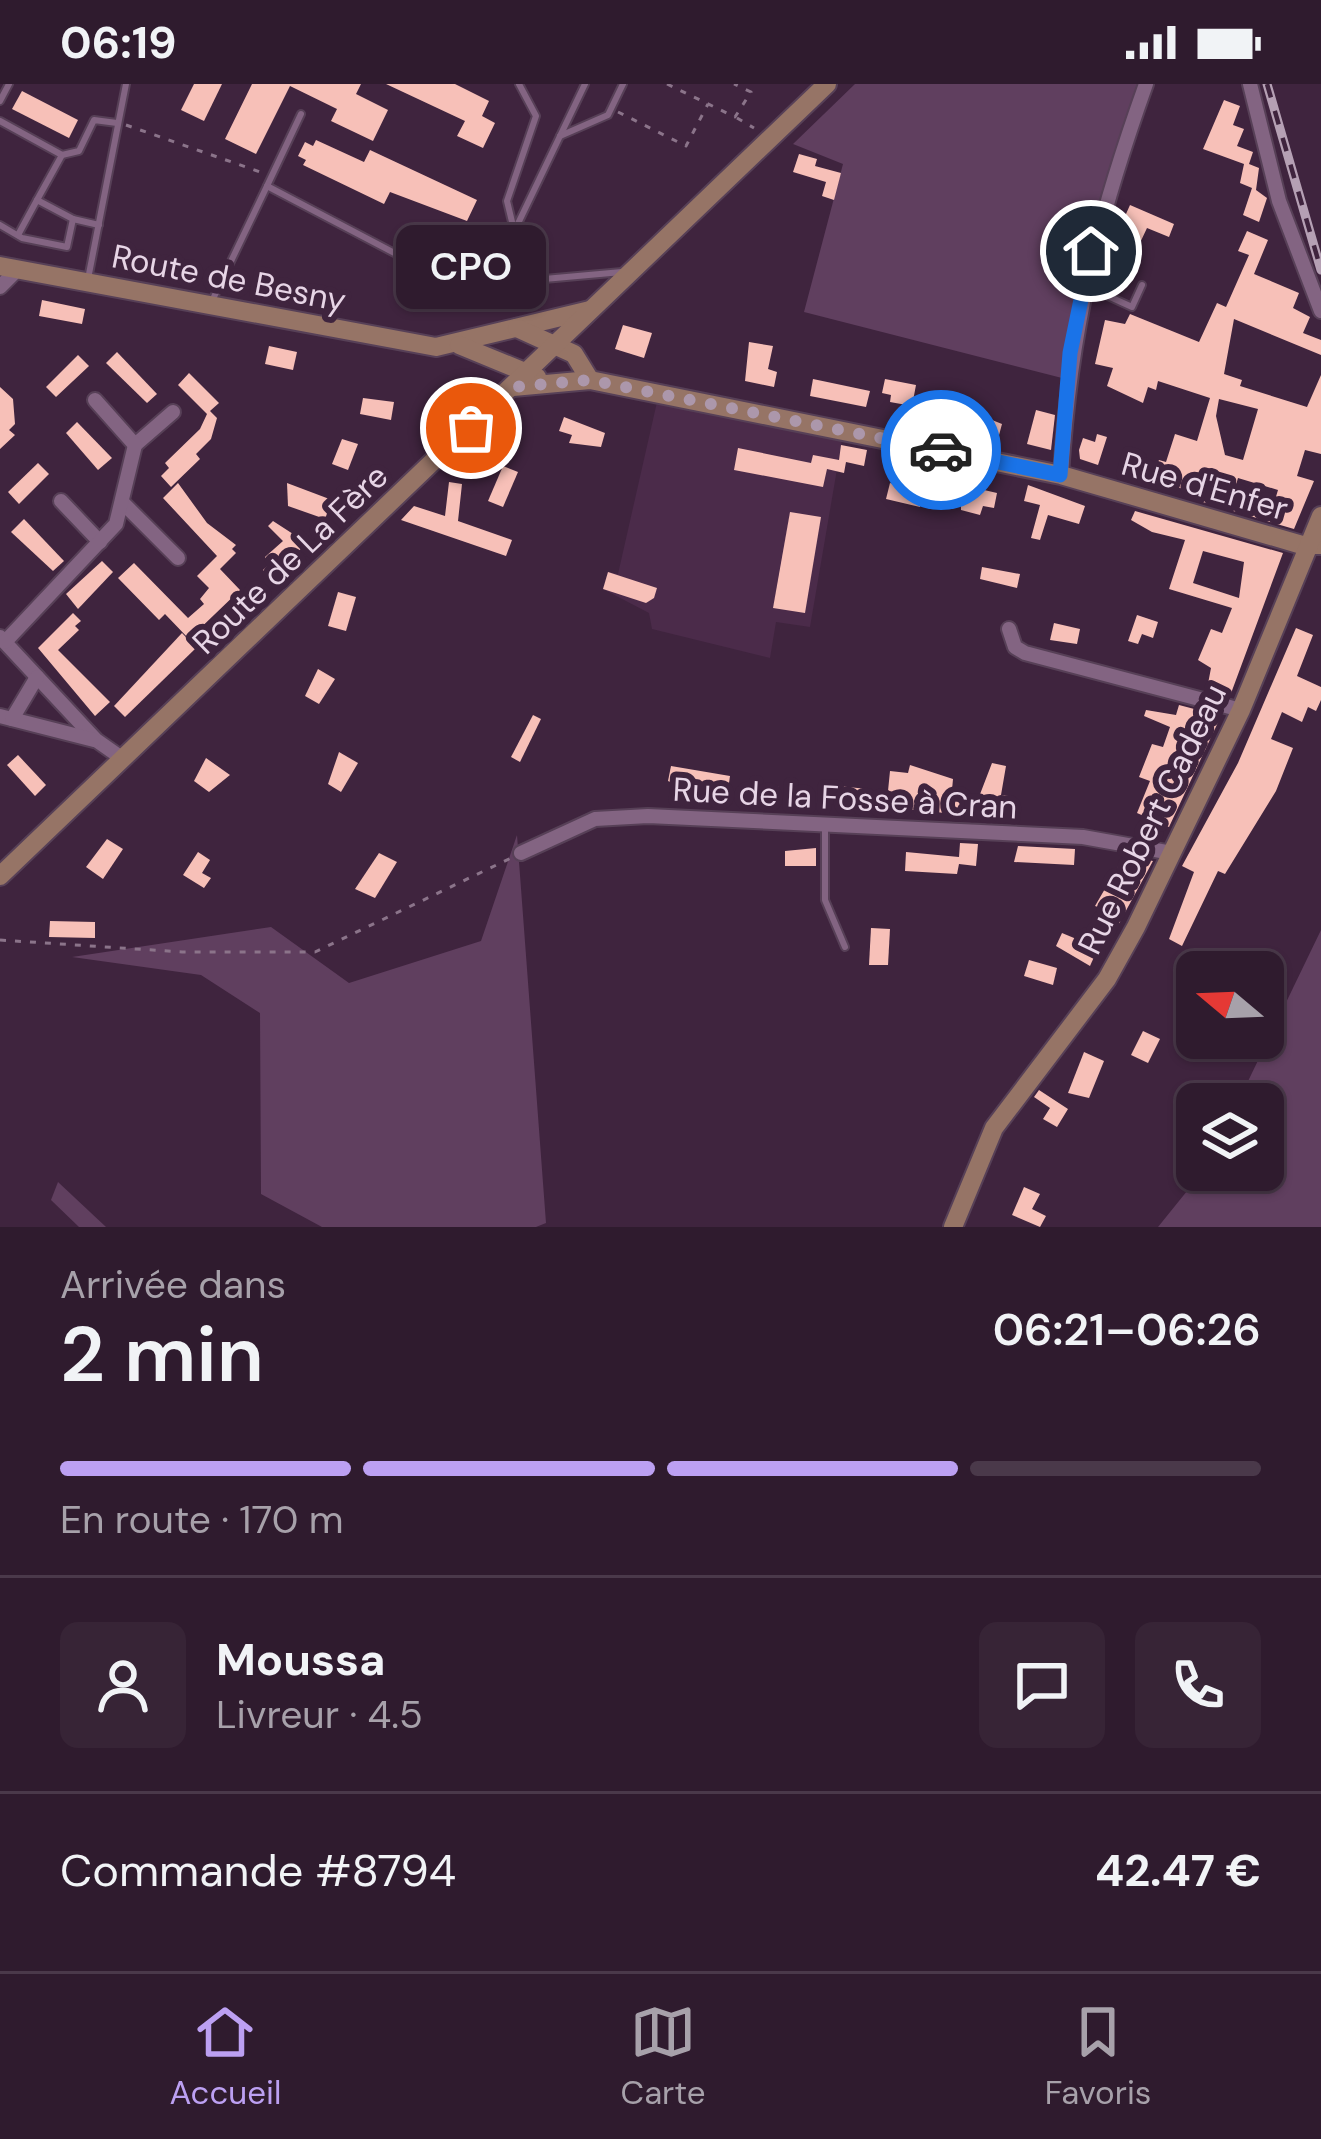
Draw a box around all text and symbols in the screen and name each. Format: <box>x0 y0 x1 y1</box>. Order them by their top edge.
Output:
text: 06:19 <box>60 13 177 72</box>
pin <box>1040 200 1142 302</box>
icon: home <box>1058 218 1124 284</box>
callout: CPO <box>396 224 546 308</box>
street label: Route de Besny <box>108 234 350 322</box>
text: CPO <box>430 241 512 292</box>
pin <box>420 377 522 479</box>
courier <box>881 390 1001 510</box>
icon: bag <box>438 395 504 461</box>
icon: car <box>908 417 974 483</box>
street label: Rue d'Enfer <box>1117 442 1293 530</box>
street label: Route de La Fère <box>183 455 397 663</box>
street label: Rue Robert Cadeau <box>1068 677 1236 961</box>
street label: Rue de la Fosse à Cran <box>672 768 1018 828</box>
north arrow <box>1176 951 1284 1059</box>
map controls <box>1176 951 1284 1191</box>
button: layers <box>1176 1083 1284 1191</box>
text: Arrivée dans <box>60 1259 286 1310</box>
text: 06:21–06:26 <box>993 1300 1261 1359</box>
text: 2 min <box>60 1304 264 1405</box>
text: En route · 170 m <box>60 1494 344 1545</box>
button: person <box>60 1622 186 1748</box>
button: chat <box>979 1622 1105 1748</box>
button: phone <box>1135 1622 1261 1748</box>
text: Moussa <box>216 1630 385 1689</box>
text: Livreur · 4.5 <box>216 1689 423 1740</box>
text: Commande #8794 <box>60 1841 456 1900</box>
text: 42.47 € <box>1095 1841 1261 1900</box>
tab: Accueil <box>170 1999 281 2114</box>
tab: Carte <box>620 1999 706 2114</box>
tab: Favoris <box>1045 1999 1151 2114</box>

